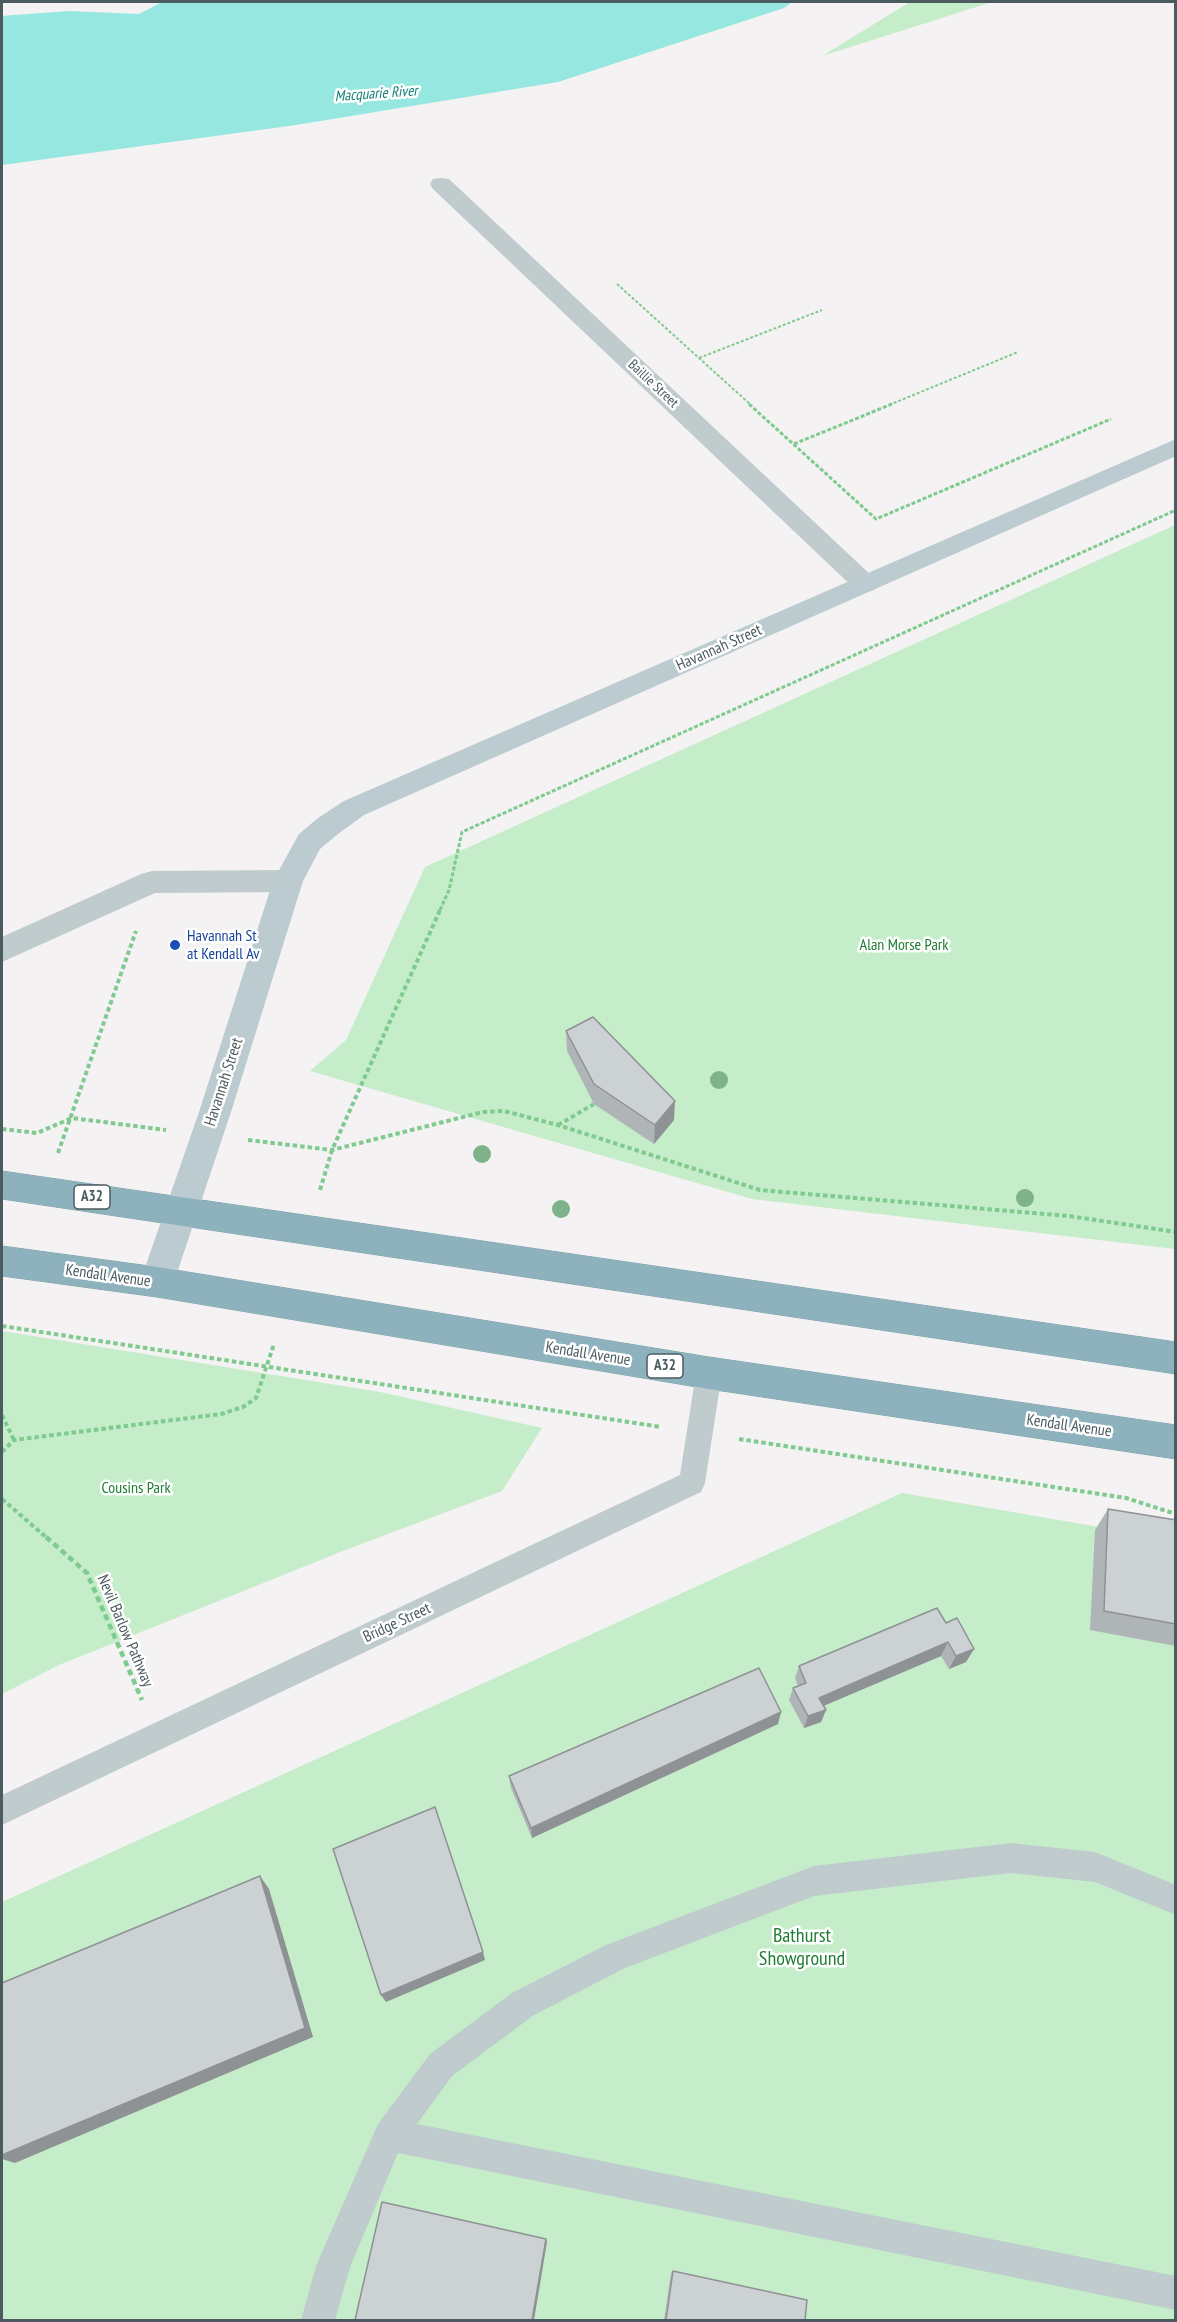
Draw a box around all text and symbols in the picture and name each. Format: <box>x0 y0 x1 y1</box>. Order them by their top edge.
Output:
water label: Macquarie River <box>334 82 418 106</box>
street label: Baillie Street <box>624 357 682 411</box>
street label: Havannah Street <box>673 621 765 675</box>
place label: Havannah St at Kendall Av <box>187 926 260 964</box>
park label: Alan Morse Park <box>860 935 948 955</box>
marker: Havannah St at Kendall Av <box>168 938 182 952</box>
street label: Havannah Street <box>201 1035 247 1129</box>
road number: A32 <box>74 1185 110 1209</box>
street label: Kendall Avenue <box>64 1261 152 1291</box>
street label: Kendall Avenue <box>544 1338 632 1370</box>
road number: A32 <box>647 1354 683 1378</box>
street label: Kendall Avenue <box>1025 1411 1113 1441</box>
park label: Cousins Park <box>101 1478 171 1498</box>
street label: Nevil Barlow Pathway <box>93 1572 157 1690</box>
street label: Bridge Street <box>360 1599 434 1647</box>
park label: Bathurst Showground <box>759 1924 845 1971</box>

